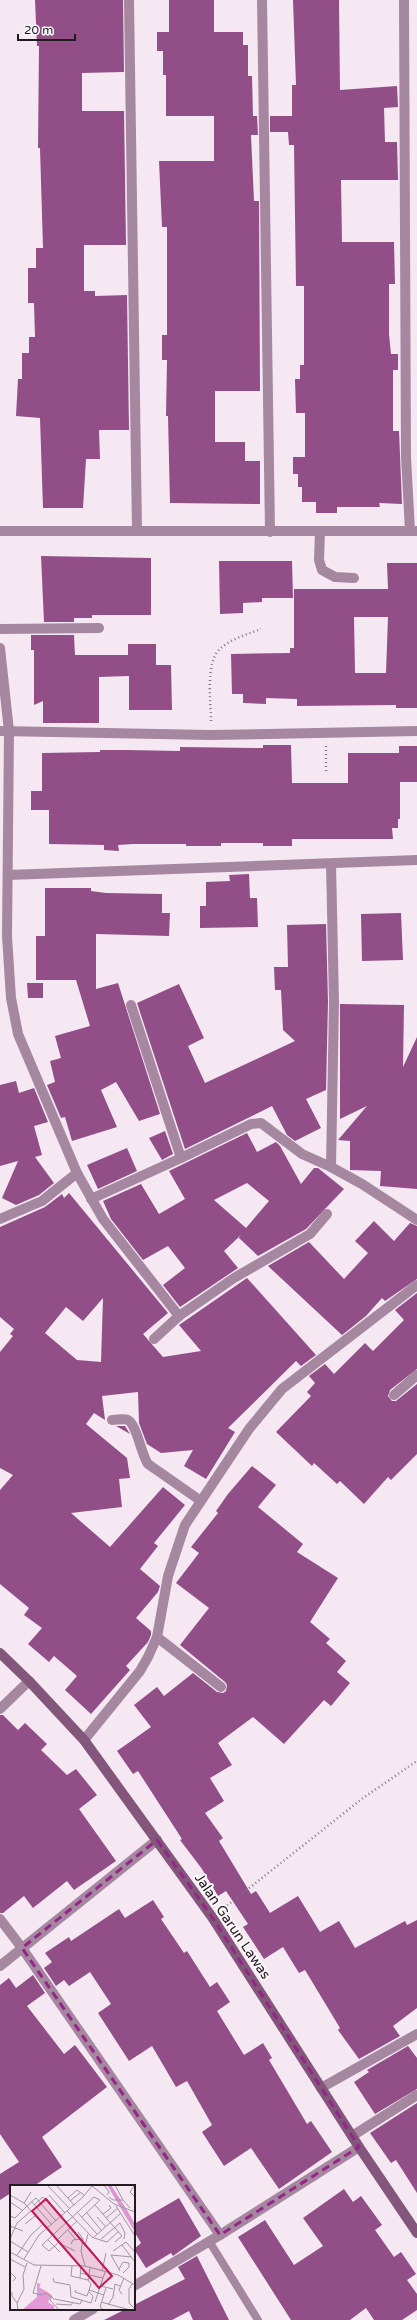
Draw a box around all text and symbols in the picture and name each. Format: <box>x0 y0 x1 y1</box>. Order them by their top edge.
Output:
scale bar <box>18 16 75 42</box>
text: 20 m <box>24 23 53 37</box>
street label: Jalan Garun Lawas <box>191 1870 274 1983</box>
inset map <box>10 2185 135 2310</box>

